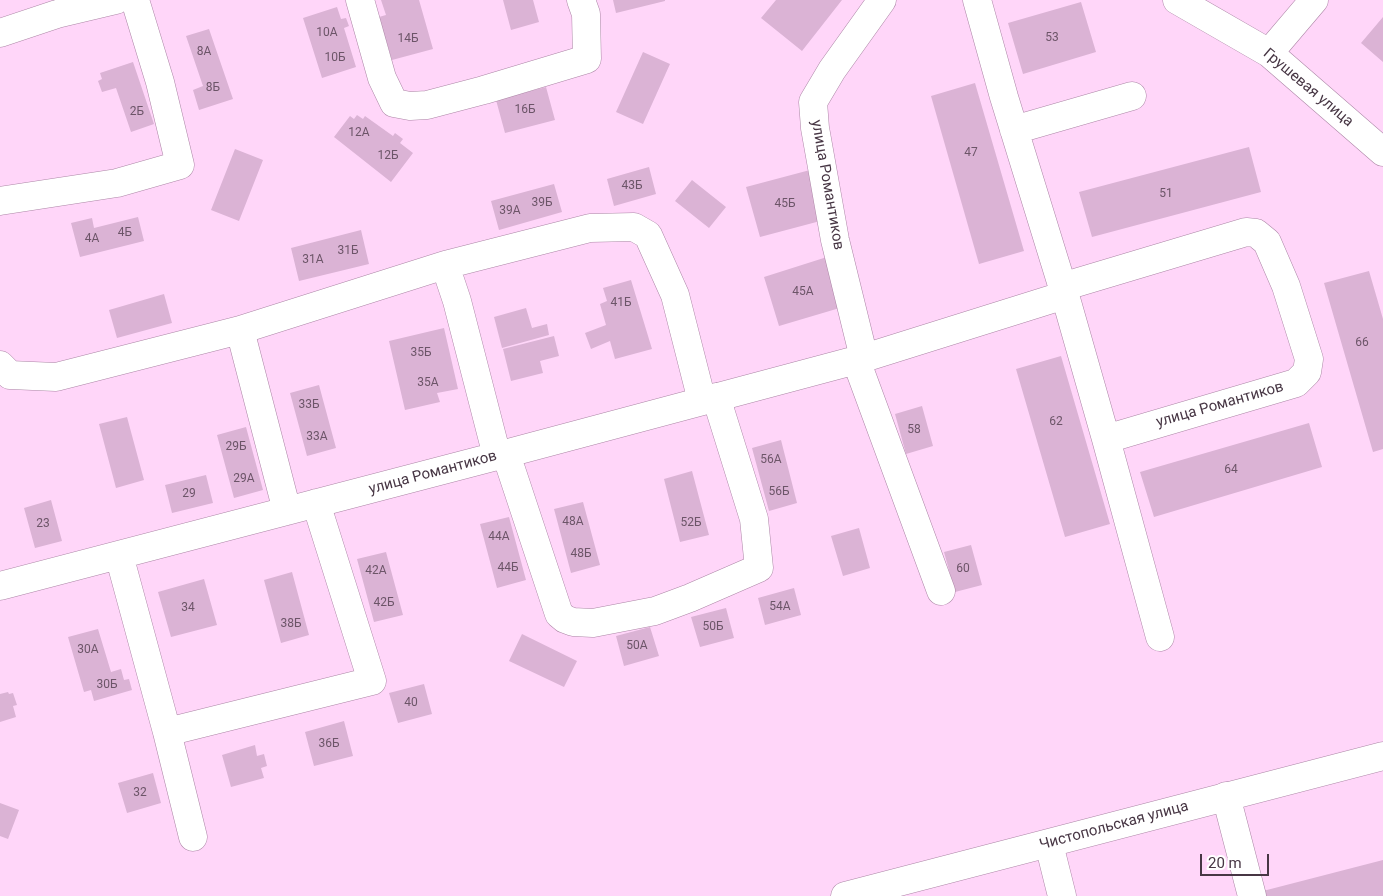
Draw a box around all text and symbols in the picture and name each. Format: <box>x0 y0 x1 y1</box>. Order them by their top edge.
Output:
house number: 10А <box>316 26 338 40</box>
house number: 53 <box>1045 31 1059 45</box>
house number: 14Б <box>397 32 419 46</box>
house number: 8А <box>197 45 211 59</box>
street label: Грушевая улица <box>1259 45 1357 131</box>
house number: 10Б <box>324 51 346 65</box>
house number: 8Б <box>206 81 220 95</box>
house number: 16Б <box>514 103 536 117</box>
house number: 2Б <box>130 105 144 119</box>
street label: улица Романтиков <box>807 119 847 251</box>
house number: 12А <box>348 126 370 140</box>
house number: 47 <box>964 146 978 160</box>
house number: 12Б <box>377 149 399 163</box>
house number: 43Б <box>621 179 643 193</box>
house number: 51 <box>1159 187 1173 201</box>
house number: 39Б <box>531 196 553 210</box>
house number: 45Б <box>774 197 796 211</box>
house number: 39А <box>499 204 521 218</box>
house number: 4Б <box>118 226 132 240</box>
house number: 4А <box>85 232 99 246</box>
house number: 31Б <box>337 244 359 258</box>
house number: 31A <box>302 253 324 267</box>
house number: 45А <box>792 285 814 299</box>
house number: 41Б <box>610 296 632 310</box>
house number: 66 <box>1355 336 1369 350</box>
house number: 35Б <box>410 346 432 360</box>
house number: 35А <box>417 376 439 390</box>
street label: улица Романтиков <box>1154 378 1286 432</box>
house number: 33Б <box>298 398 320 412</box>
house number: 62 <box>1049 415 1063 429</box>
house number: 58 <box>907 423 921 437</box>
house number: 33А <box>306 430 328 444</box>
house number: 29Б <box>225 440 247 454</box>
street label: улица Романтиков <box>367 447 499 499</box>
house number: 56А <box>760 453 782 467</box>
house number: 64 <box>1224 463 1238 477</box>
house number: 29А <box>233 472 255 486</box>
house number: 56Б <box>768 485 790 499</box>
house number: 29 <box>182 487 196 501</box>
house number: 48А <box>562 515 584 529</box>
house number: 52Б <box>680 516 702 530</box>
house number: 23 <box>36 517 50 531</box>
house number: 44А <box>488 530 510 544</box>
house number: 48Б <box>570 547 592 561</box>
house number: 44Б <box>497 561 519 575</box>
house number: 60 <box>956 562 970 576</box>
house number: 42А <box>365 564 387 578</box>
house number: 42Б <box>373 596 395 610</box>
house number: 54А <box>769 600 791 614</box>
house number: 34 <box>181 601 195 615</box>
house number: 38Б <box>280 617 302 631</box>
house number: 50Б <box>702 620 724 634</box>
house number: 50А <box>626 639 648 653</box>
house number: 30A <box>77 643 99 657</box>
house number: 30Б <box>96 678 118 692</box>
house number: 40 <box>404 696 418 710</box>
house number: 36Б <box>318 737 340 751</box>
house number: 32 <box>133 786 147 800</box>
street label: Чистопольская улица <box>1038 797 1190 855</box>
scale bar <box>1203 844 1272 876</box>
text: 20 m <box>1208 854 1242 872</box>

